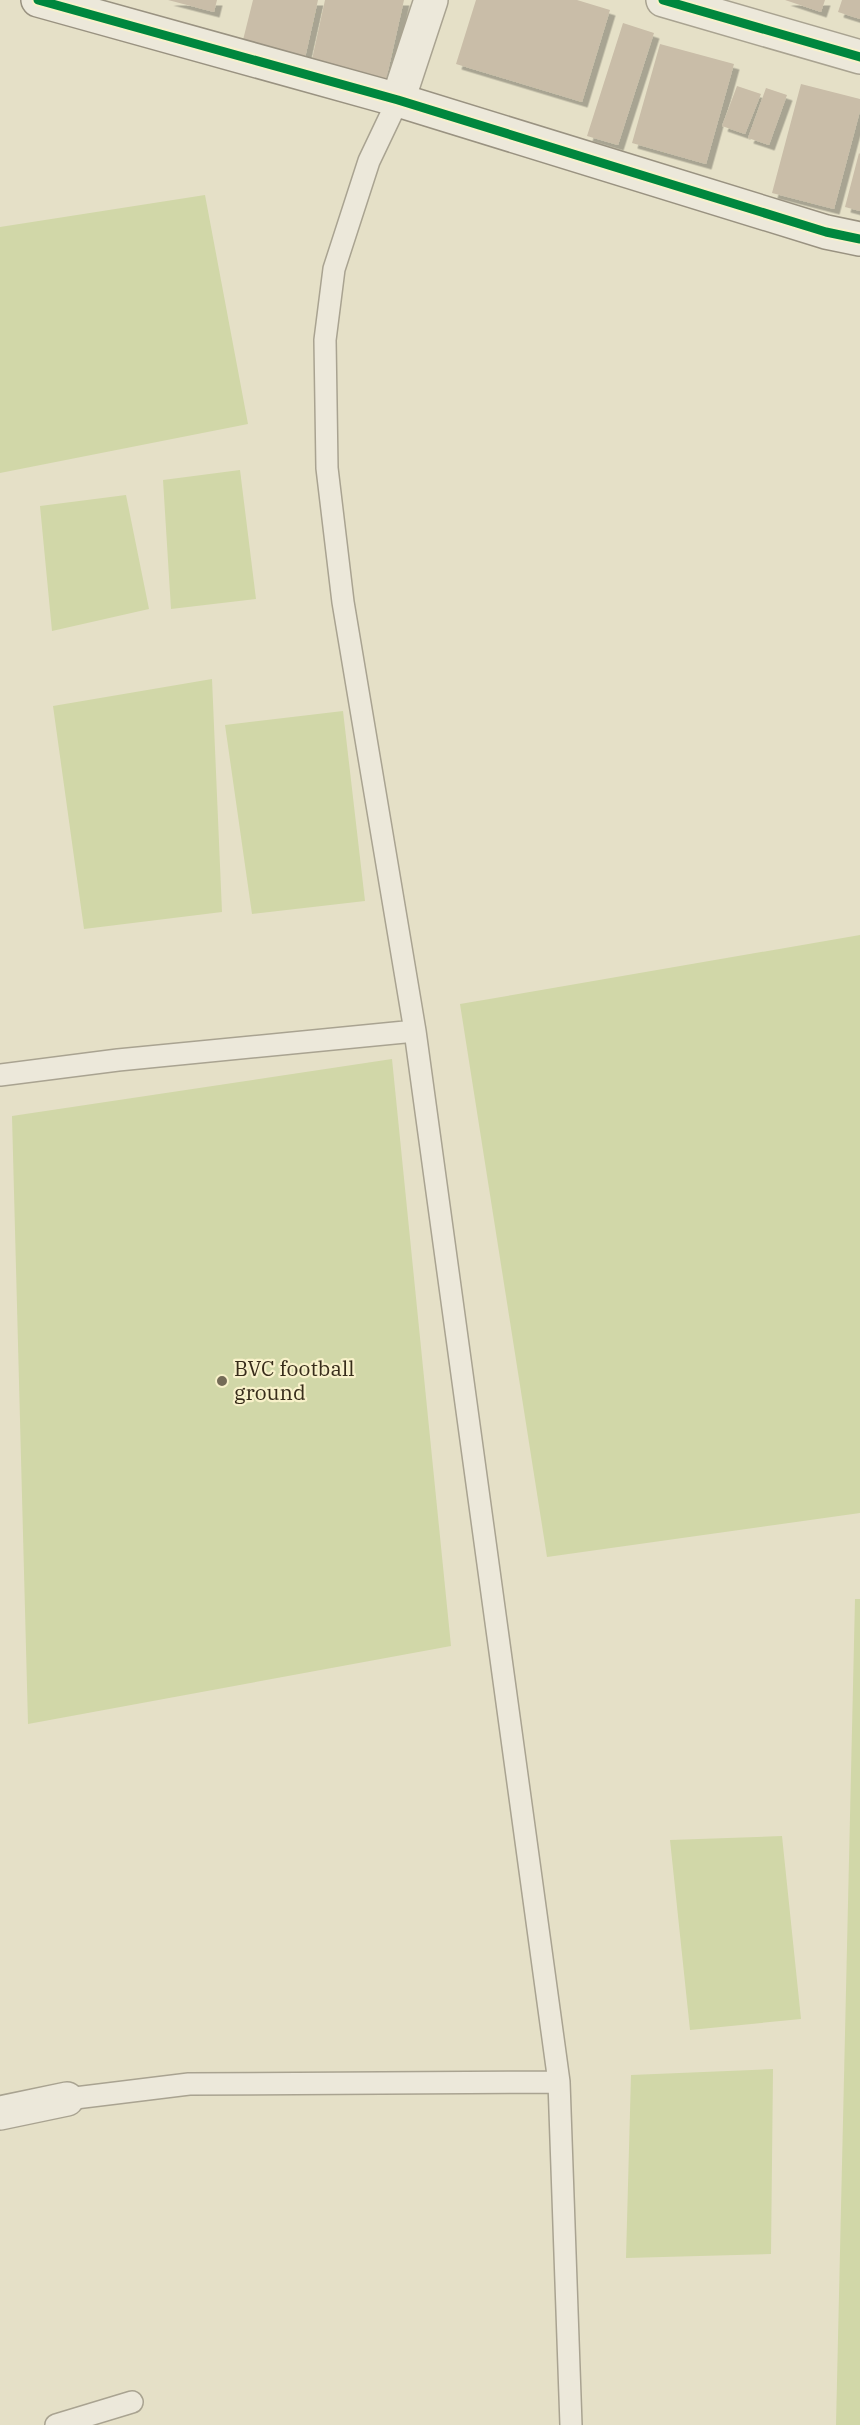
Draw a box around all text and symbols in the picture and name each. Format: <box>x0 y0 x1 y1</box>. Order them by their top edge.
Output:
place label: BVC football ground <box>234 1354 355 1406</box>
marker: BVC football ground <box>215 1374 229 1388</box>

